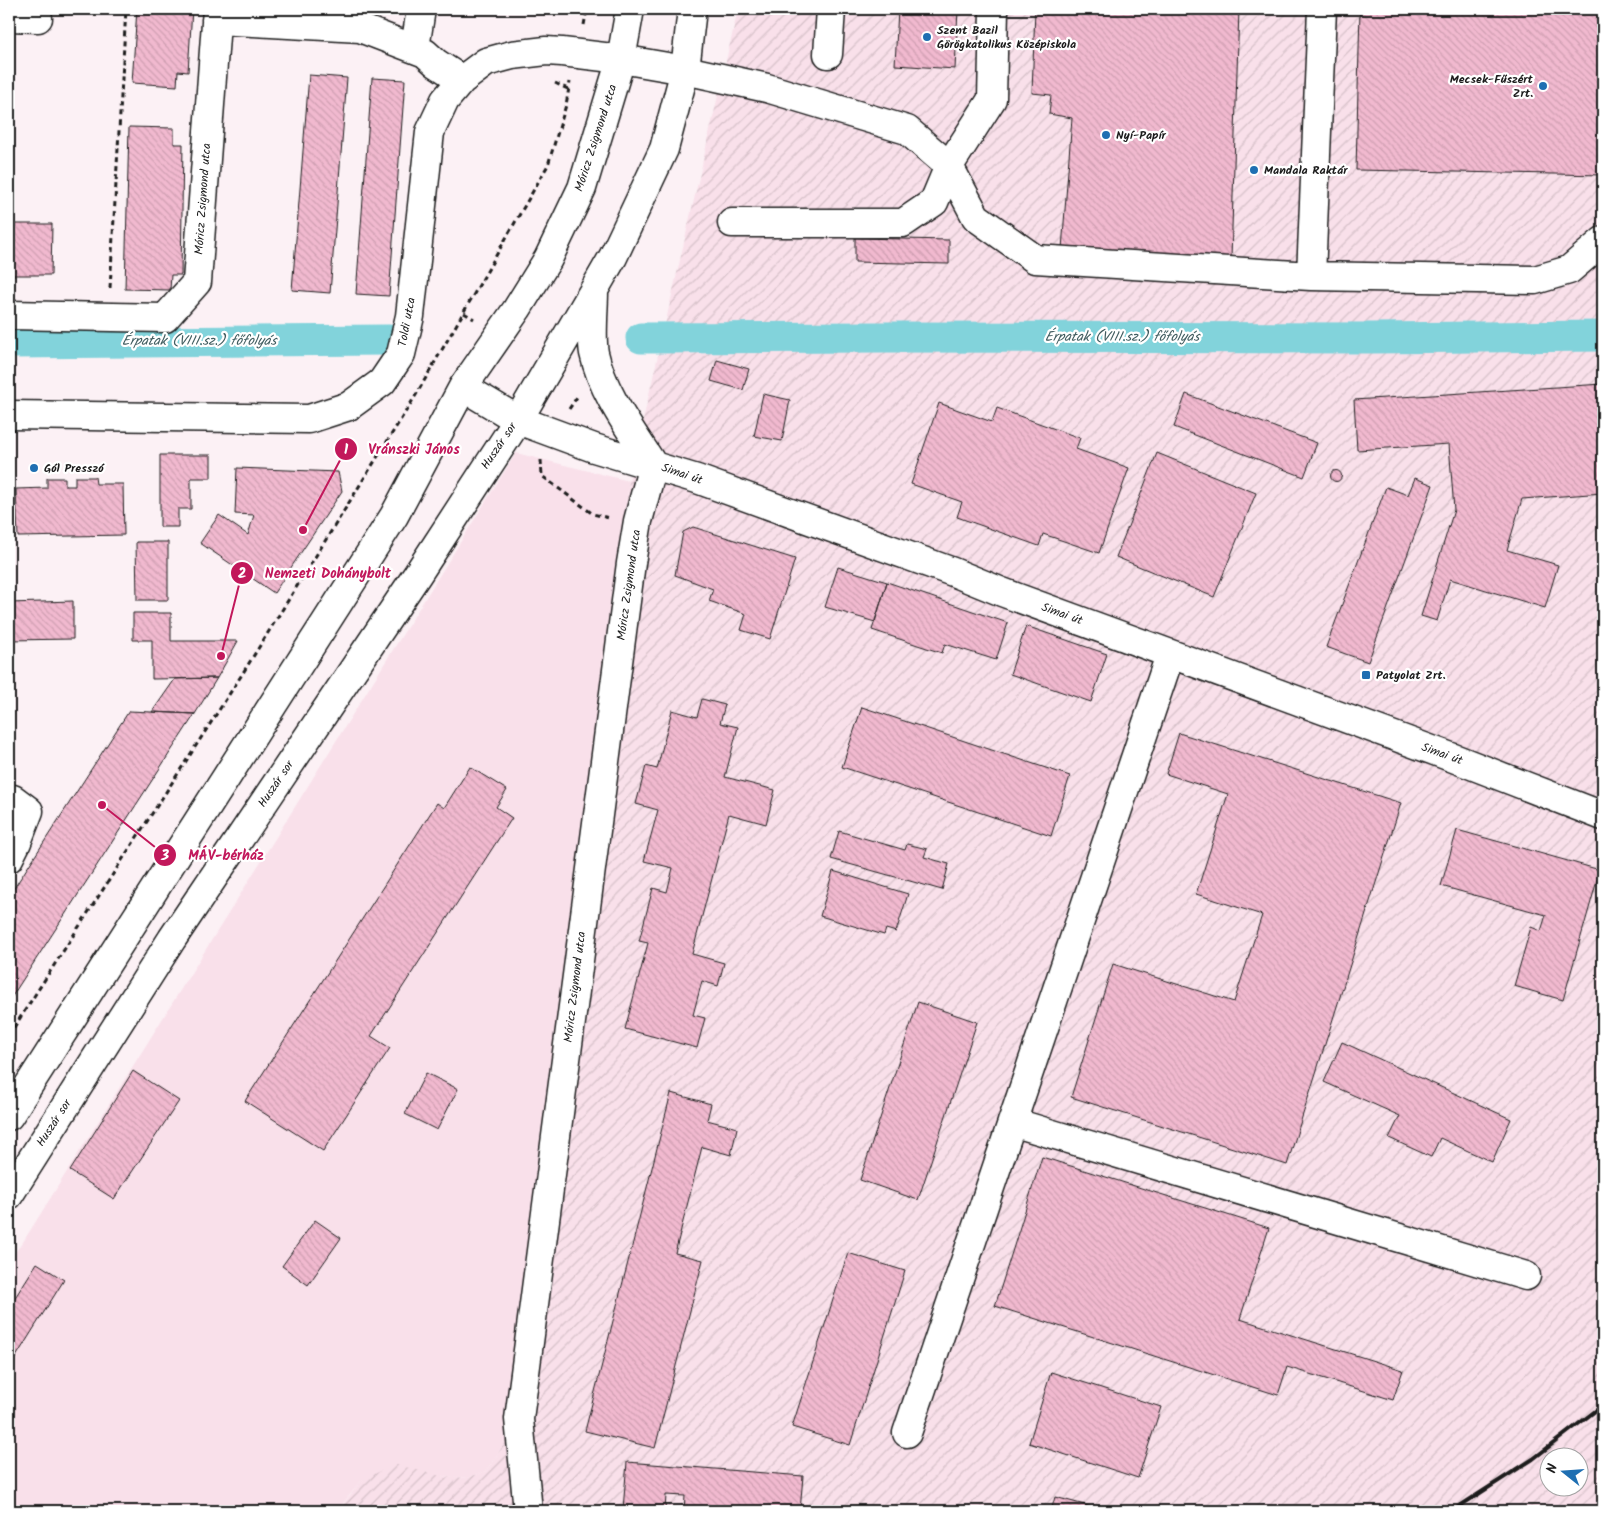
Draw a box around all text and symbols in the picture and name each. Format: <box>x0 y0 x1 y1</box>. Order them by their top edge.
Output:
place label: Szent Bazil Görögkatolikus Középiskola <box>937 21 1076 54</box>
marker: Szent Bazil Görögkatolikus Középiskola <box>921 31 933 43</box>
place label: Mecsek-Fűszért Zrt. <box>1450 70 1534 103</box>
marker: Mecsek-Fűszért Zrt. <box>1537 80 1549 92</box>
street label: Móricz Zsigmond utca <box>570 82 622 194</box>
place label: Nyí-Papír <box>1116 126 1167 145</box>
marker: Nyí-Papír <box>1100 129 1112 141</box>
street label: Móricz Zsigmond utca <box>190 142 216 255</box>
place label: Mandala Raktár <box>1264 161 1348 180</box>
marker: Mandala Raktár <box>1248 164 1260 176</box>
street label: Toldi utca <box>393 295 421 348</box>
water label: Érpatak (VIII.sz.) főfolyás <box>1045 326 1201 348</box>
water label: Érpatak (VIII.sz.) főfolyás <box>122 330 278 352</box>
street label: Huszár sor <box>476 418 522 473</box>
callout: Vránszki János <box>333 434 470 463</box>
text: 1 <box>344 438 349 462</box>
text: Vránszki János <box>368 439 460 461</box>
street label: Simai út <box>659 458 706 490</box>
place label: Gól Presszó <box>44 459 105 478</box>
marker: Gól Presszó <box>28 462 40 474</box>
street label: Móricz Zsigmond utca <box>612 528 646 642</box>
callout: Nemzeti Dohánybolt <box>230 559 401 588</box>
text: 2 <box>238 562 247 586</box>
text: Nemzeti Dohánybolt <box>265 563 392 585</box>
street label: Simai út <box>1039 598 1086 630</box>
place label: Patyolat Zrt. <box>1376 666 1446 685</box>
marker: Patyolat Zrt. <box>1360 669 1372 681</box>
street label: Simai út <box>1419 738 1466 770</box>
street label: Huszár sor <box>253 756 299 811</box>
callout: MÁV-bérház <box>153 841 273 870</box>
text: 3 <box>160 844 169 868</box>
text: MÁV-bérház <box>188 845 264 867</box>
street label: Móricz Zsigmond utca <box>559 930 591 1044</box>
street label: Huszár sor <box>32 1095 77 1150</box>
north arrow <box>1540 1448 1590 1498</box>
text: N <box>1541 1461 1564 1476</box>

